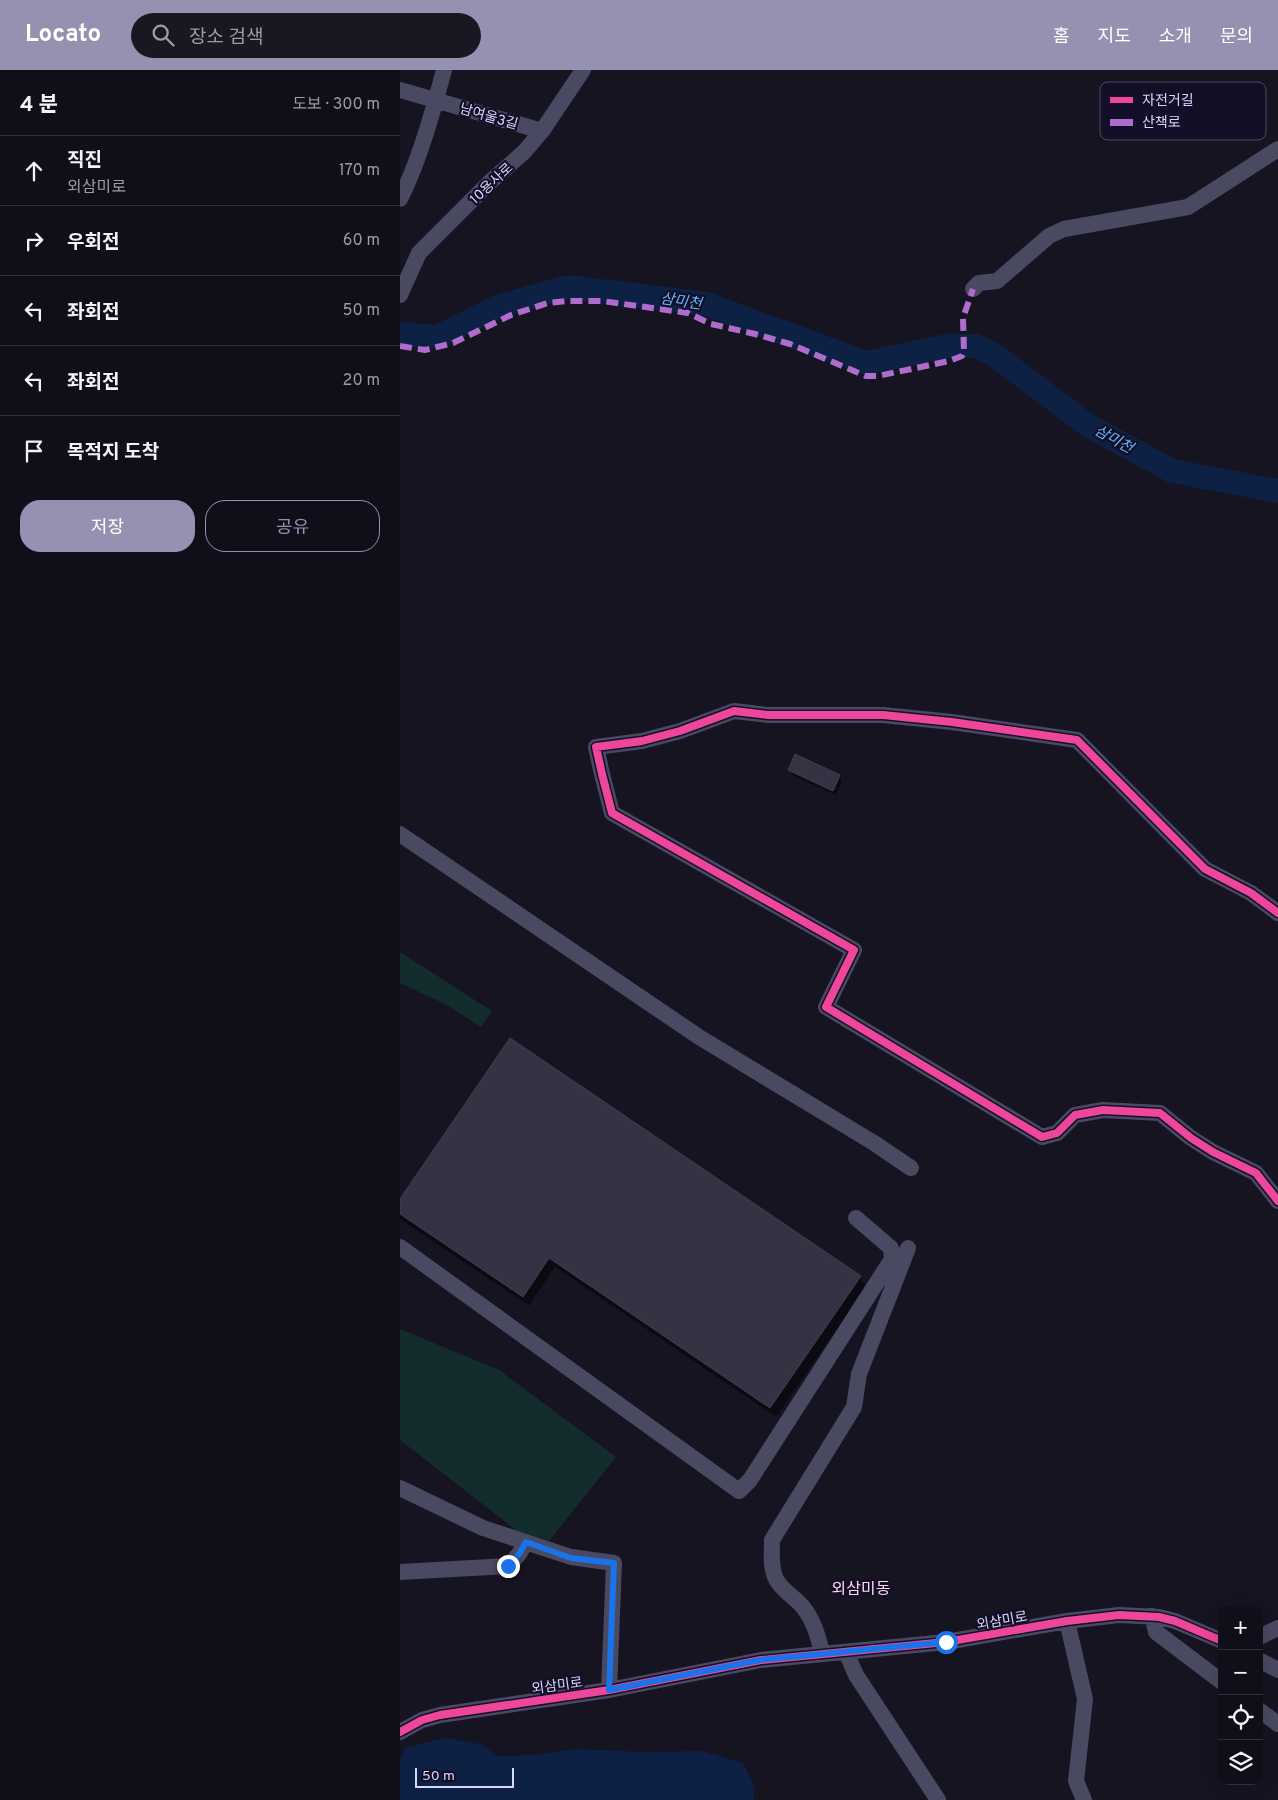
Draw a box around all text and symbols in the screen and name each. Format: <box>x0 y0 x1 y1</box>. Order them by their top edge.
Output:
search box <box>131 13 481 58</box>
text: Locato <box>25 20 101 50</box>
icon: search <box>149 21 177 49</box>
text: 장소 검색 <box>189 26 263 50</box>
text: 홈 <box>1053 26 1070 49</box>
text: 지도 <box>1098 26 1131 49</box>
text: 소개 <box>1159 26 1192 49</box>
text: 문의 <box>1220 26 1253 49</box>
legend <box>1100 82 1266 140</box>
text: 4 분 <box>20 92 58 119</box>
text: 자전거길 <box>1142 93 1194 110</box>
text: 도보 · 300 m <box>292 95 380 115</box>
street label: 남여울3길 <box>457 101 520 134</box>
text: 산책로 <box>1142 115 1181 132</box>
text: 직진 <box>67 149 102 173</box>
icon: ahead <box>20 157 48 185</box>
street label: 10용사로 <box>467 160 517 208</box>
text: 170 m <box>339 161 380 181</box>
text: 외삼미로 <box>67 178 126 198</box>
icon: right <box>20 227 48 255</box>
text: 우회전 <box>67 231 119 255</box>
text: 60 m <box>343 231 380 251</box>
water label: 삼미천 <box>659 290 705 315</box>
icon: left <box>20 297 48 325</box>
text: 좌회전 <box>67 301 119 325</box>
text: 50 m <box>343 301 380 321</box>
icon: left <box>20 367 48 395</box>
text: 좌회전 <box>67 371 119 395</box>
text: 20 m <box>343 371 380 391</box>
water label: 삼미천 <box>1091 422 1138 460</box>
icon: arrive <box>20 437 48 465</box>
text: 목적지 도착 <box>67 441 159 465</box>
button: 저장 <box>20 500 195 552</box>
button: 공유 <box>205 500 380 552</box>
route end <box>497 1555 520 1578</box>
district label: 외삼미동 <box>832 1580 891 1600</box>
map controls <box>1218 1605 1263 1785</box>
button: + <box>1218 1605 1263 1650</box>
street label: 외삼미로 <box>975 1609 1029 1634</box>
route start <box>935 1631 958 1654</box>
button: − <box>1218 1650 1263 1695</box>
street label: 외삼미로 <box>531 1674 584 1698</box>
button: locate <box>1218 1695 1263 1740</box>
button: layers <box>1218 1740 1263 1785</box>
scale bar <box>415 1765 514 1788</box>
text: 50 m <box>422 1768 455 1785</box>

